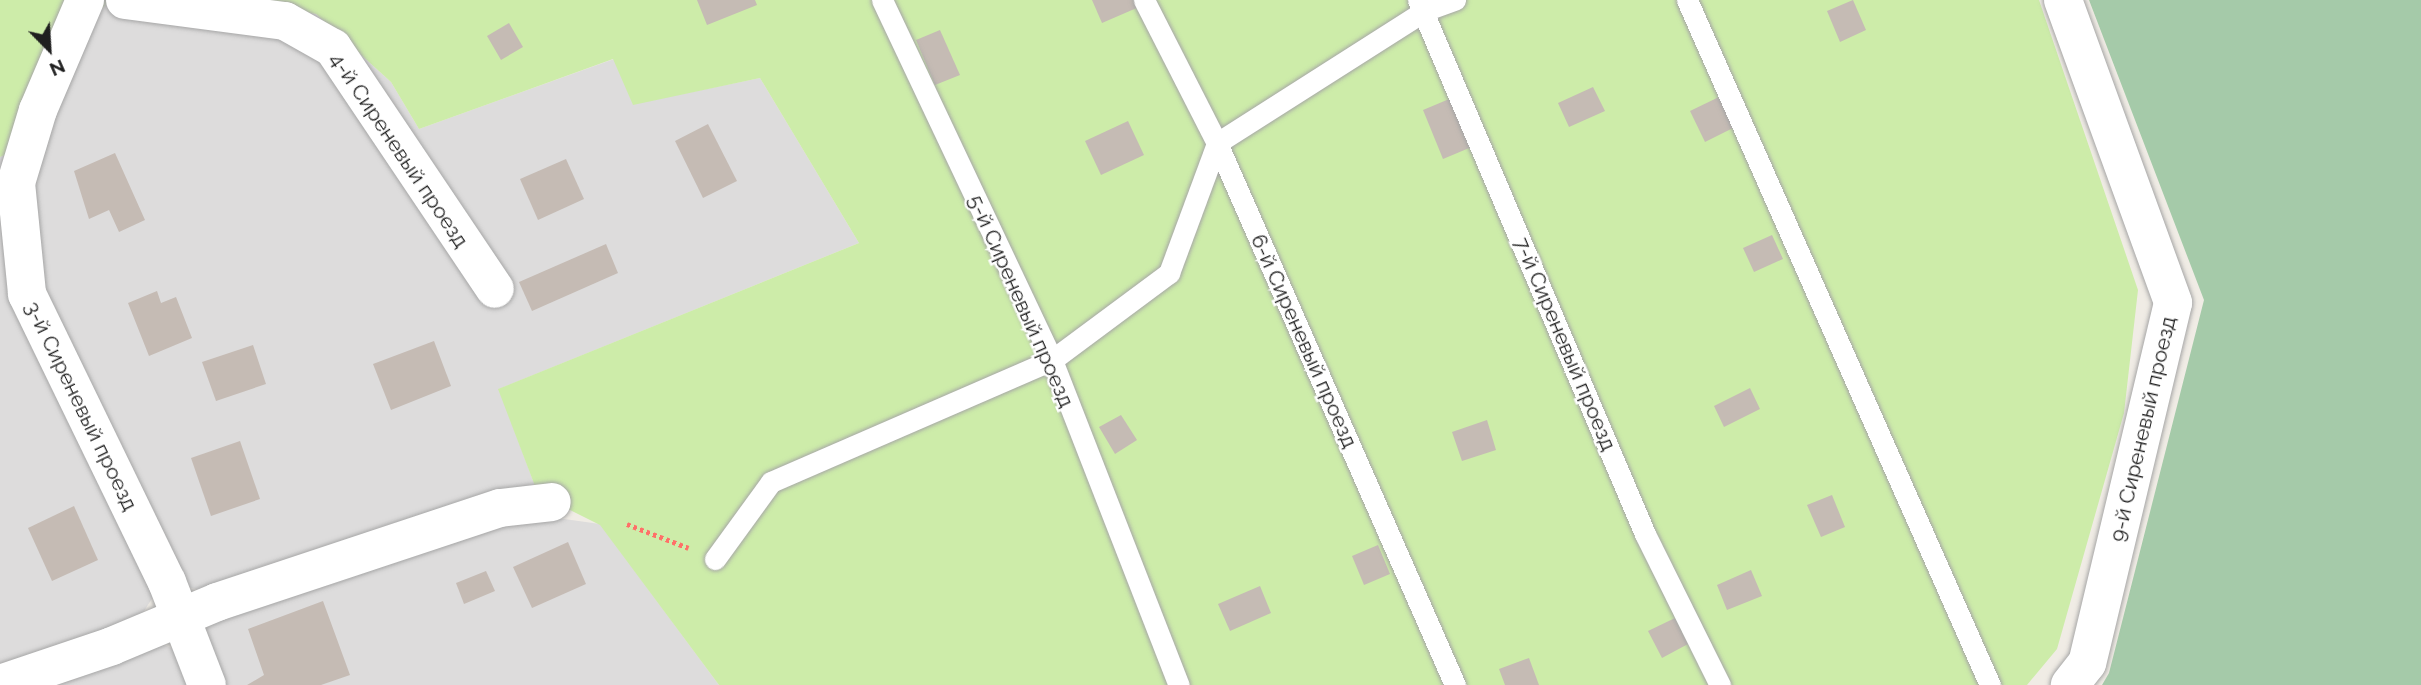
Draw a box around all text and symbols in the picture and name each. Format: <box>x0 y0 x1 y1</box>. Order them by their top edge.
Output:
north arrow <box>14 14 84 84</box>
street label: 4-й Сиреневый проезд <box>324 48 474 252</box>
text: N <box>46 55 69 81</box>
street label: 5-й Сиреневый проезд <box>963 191 1079 411</box>
street label: 6-й Сиреневый проезд <box>1246 230 1362 452</box>
street label: 7-й Сиреневый проезд <box>1509 234 1621 454</box>
street label: 3-й Сиреневый проезд <box>19 297 143 515</box>
street label: 9-й Сиреневый проезд <box>2105 314 2181 544</box>

